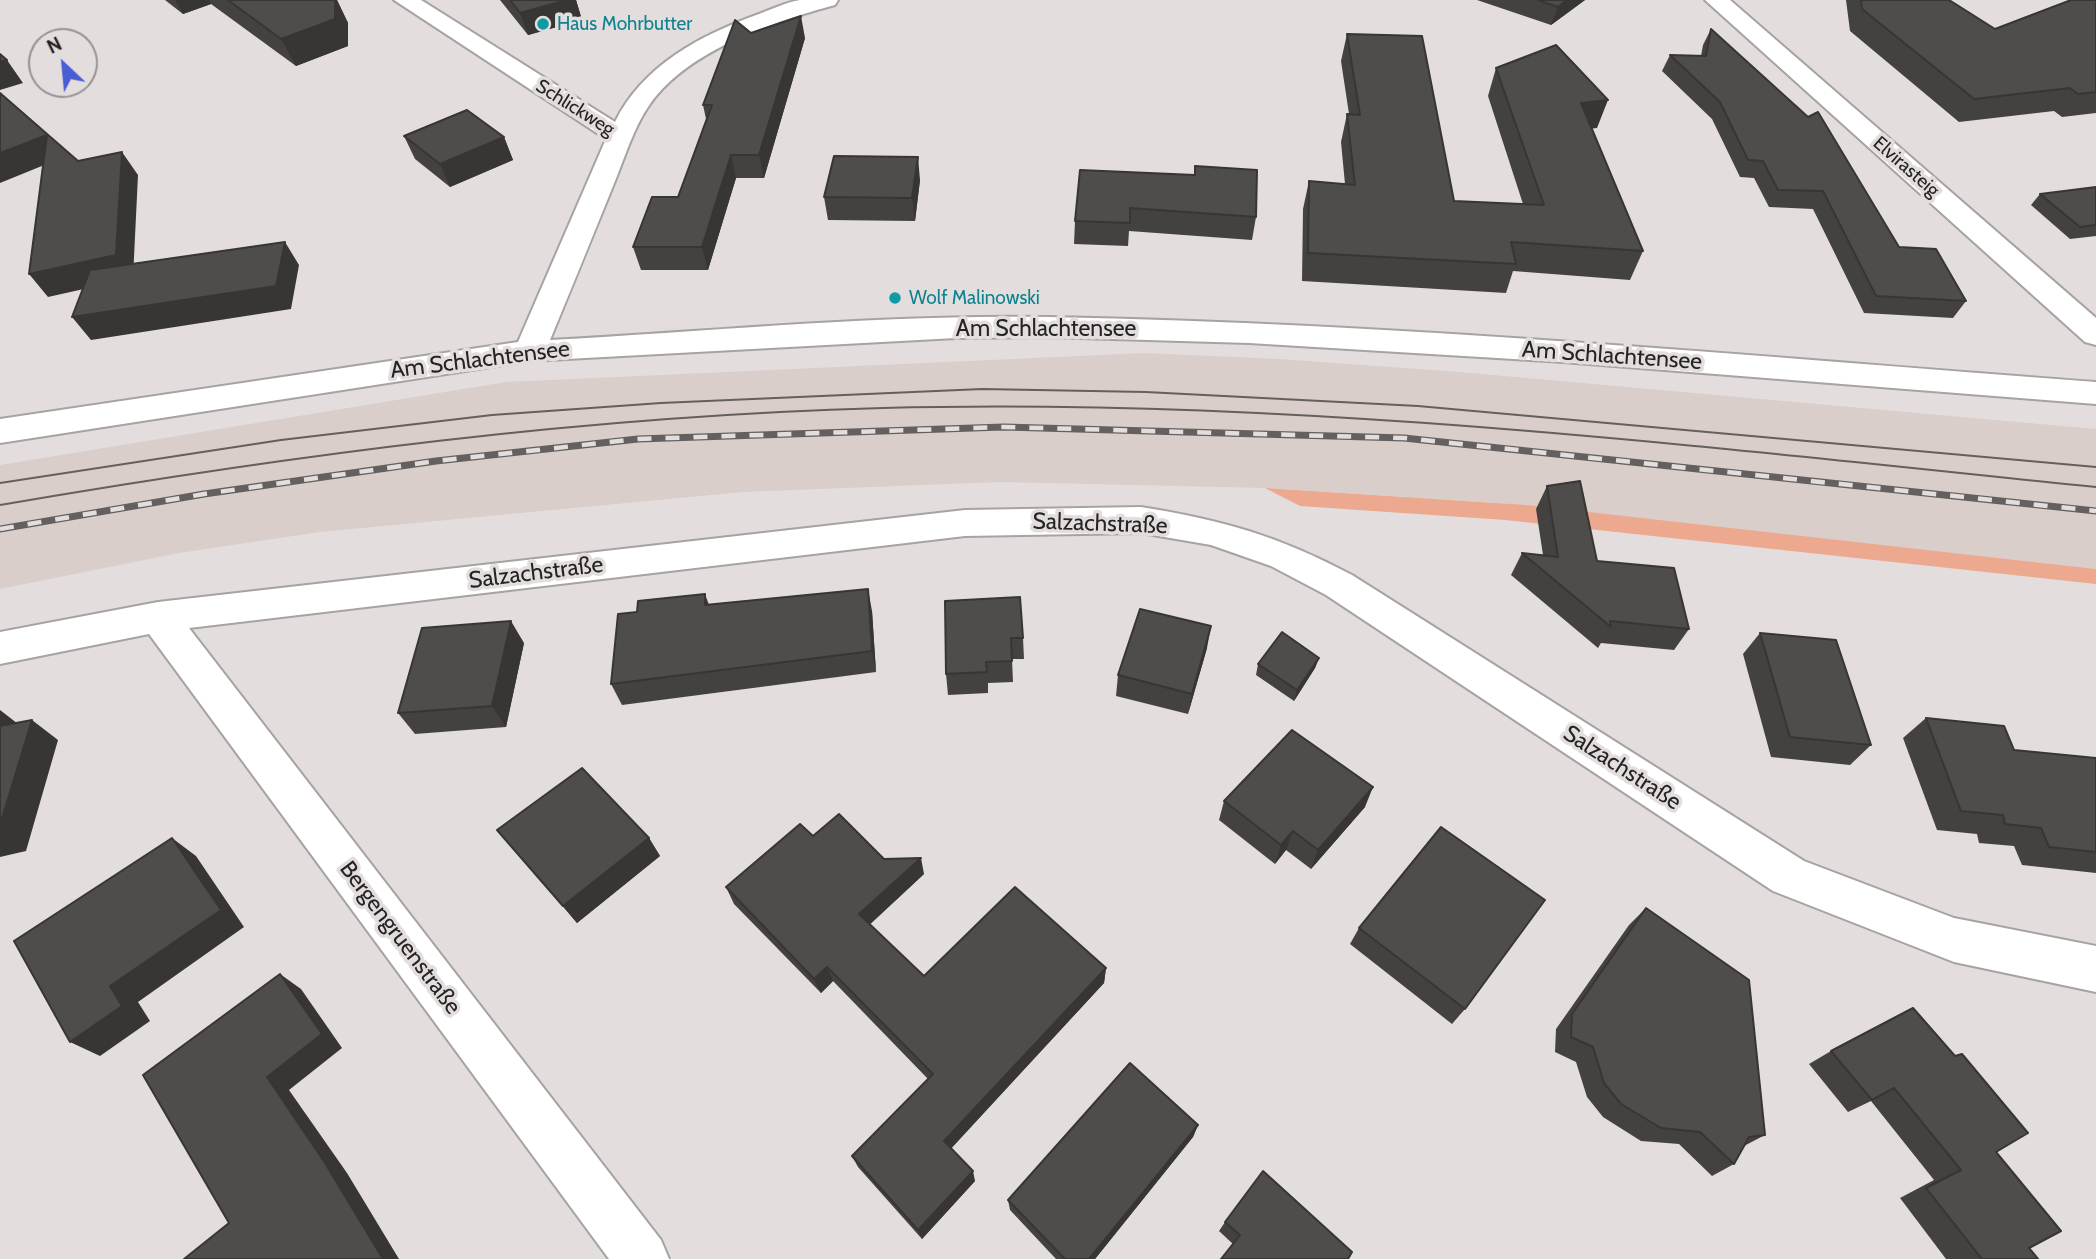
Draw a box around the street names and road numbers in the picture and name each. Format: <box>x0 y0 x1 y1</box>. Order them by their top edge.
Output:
street label: Schlickweg <box>531 75 619 141</box>
street label: Elvirasteig <box>1868 132 1944 202</box>
street label: Am Schlachtensee <box>956 315 1136 343</box>
street label: Am Schlachtensee <box>389 335 571 385</box>
street label: Am Schlachtensee <box>1521 336 1703 376</box>
street label: Salzachstraße <box>1032 508 1168 540</box>
street label: Salzachstraße <box>467 551 605 595</box>
street label: Salzachstraße <box>1558 720 1686 816</box>
street label: Bergengruenstraße <box>333 856 467 1020</box>

